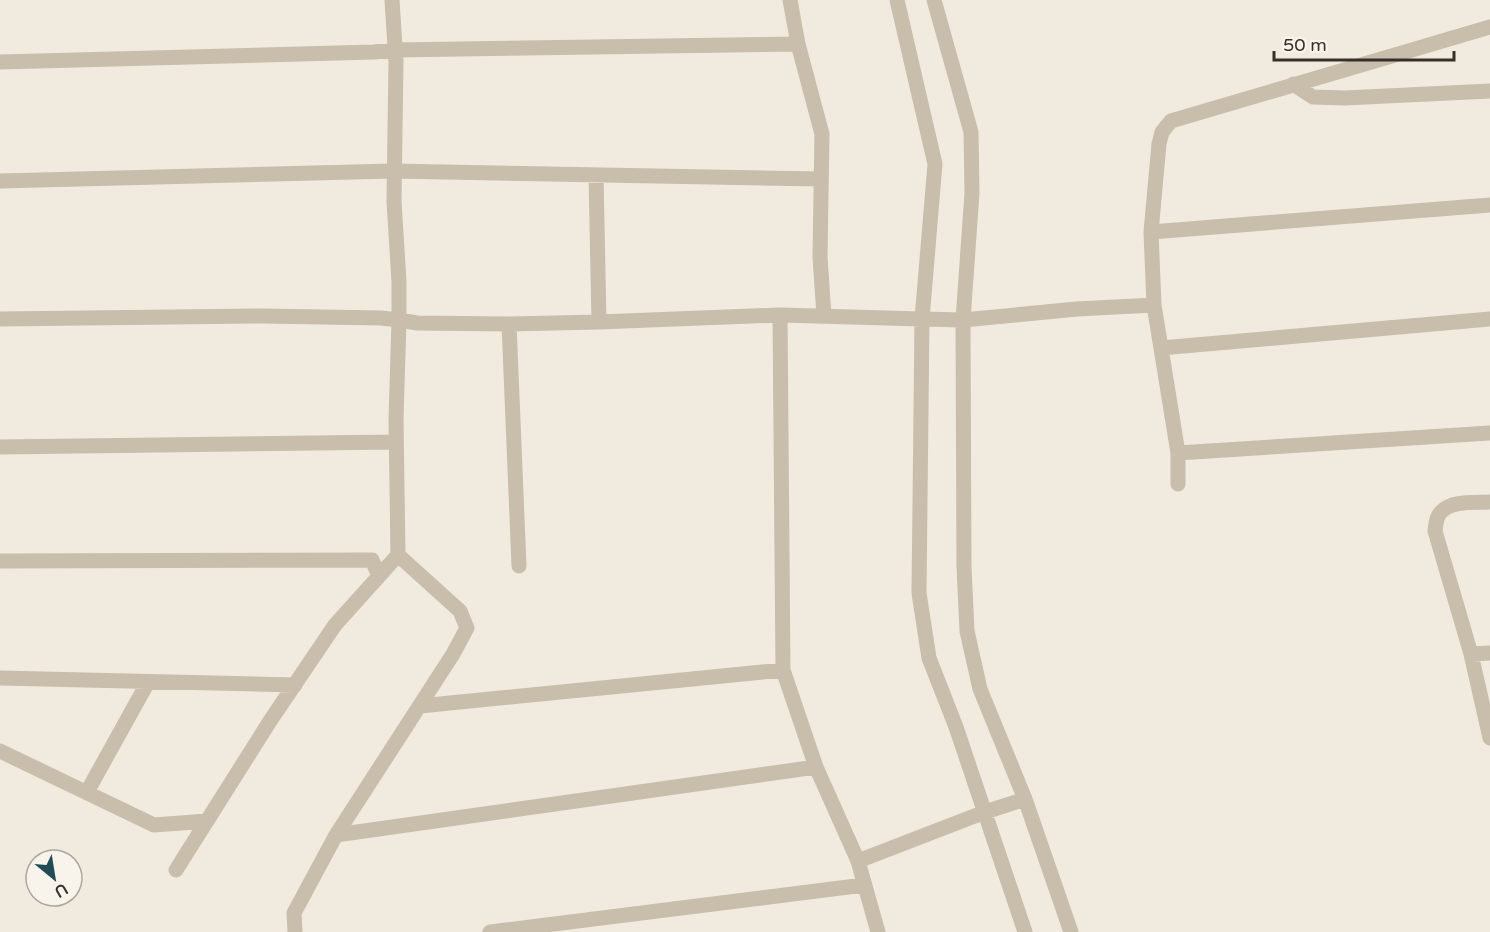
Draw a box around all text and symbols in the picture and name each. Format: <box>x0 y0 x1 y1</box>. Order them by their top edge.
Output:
scale bar <box>1274 24 1454 62</box>
text: 50 m <box>1283 34 1327 56</box>
north arrow <box>24 848 84 908</box>
text: U <box>51 878 71 902</box>

